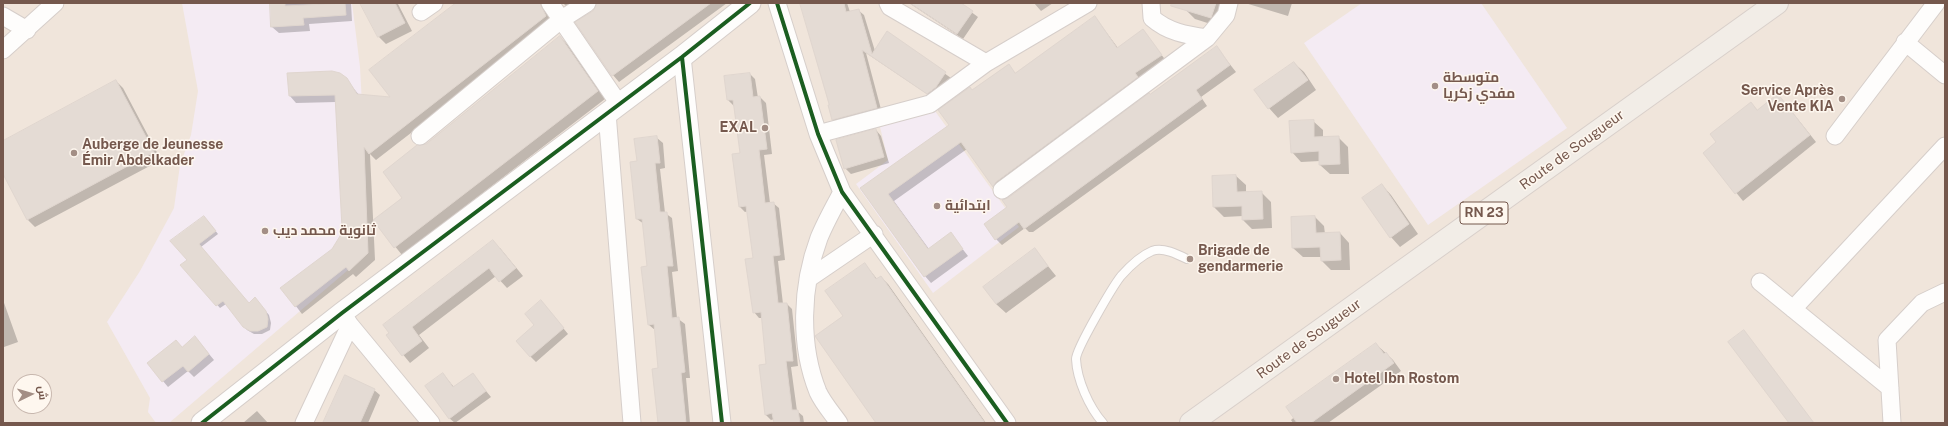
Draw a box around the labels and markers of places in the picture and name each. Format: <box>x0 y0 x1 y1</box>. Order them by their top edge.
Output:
place label: متوسطة مفدي زكريا <box>1443 70 1515 102</box>
marker: متوسطة مفدي زكريا <box>1430 81 1440 91</box>
place label: Service Après Vente KIA <box>1741 83 1834 116</box>
marker: Service Après Vente KIA <box>1837 94 1847 104</box>
place label: EXAL <box>719 120 757 136</box>
marker: EXAL <box>760 123 770 133</box>
place label: Auberge de Jeunesse Émir Abdelkader <box>82 137 223 170</box>
marker: Auberge de Jeunesse Émir Abdelkader <box>69 148 79 158</box>
place label: ابتدائية <box>945 198 991 214</box>
marker: ابتدائية <box>932 201 942 211</box>
place label: ثانوية محمد ديب <box>273 223 376 239</box>
marker: ثانوية محمد ديب <box>260 226 270 236</box>
place label: Brigade de gendarmerie <box>1198 243 1283 276</box>
marker: Brigade de gendarmerie <box>1185 254 1195 264</box>
place label: Hotel Ibn Rostom <box>1344 371 1459 387</box>
marker: Hotel Ibn Rostom <box>1331 374 1341 384</box>

